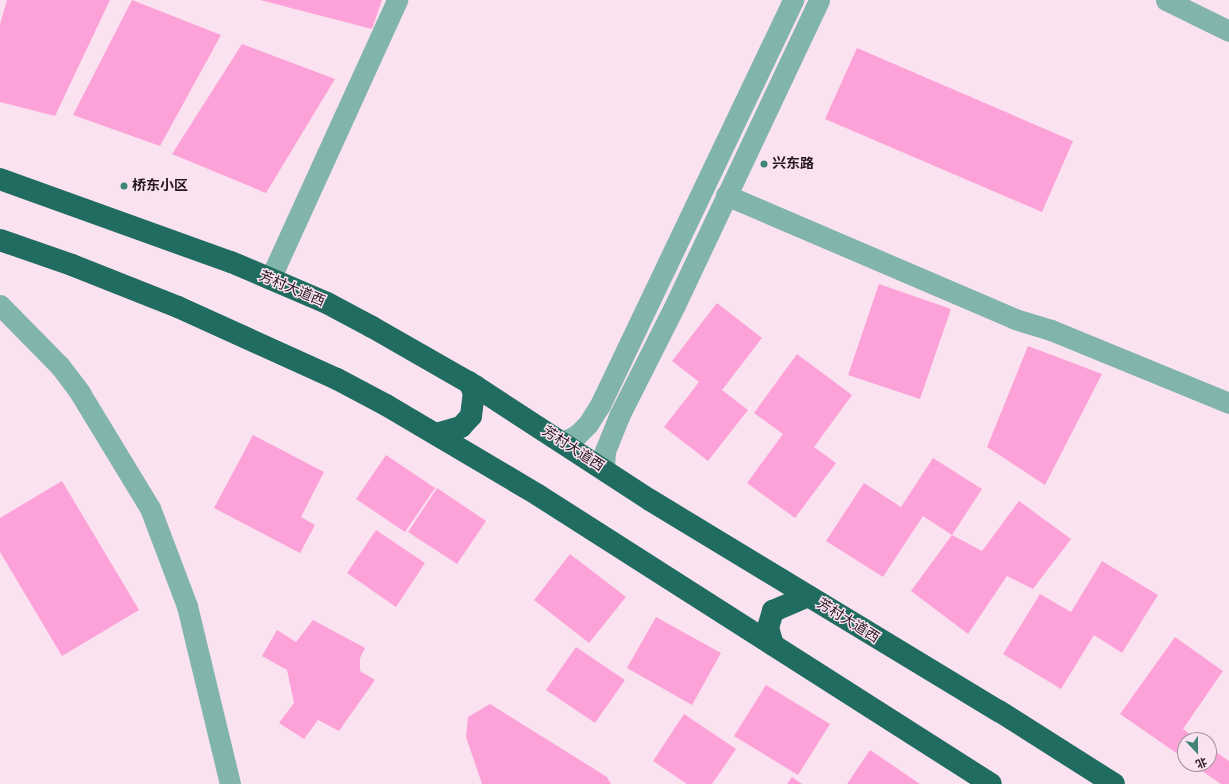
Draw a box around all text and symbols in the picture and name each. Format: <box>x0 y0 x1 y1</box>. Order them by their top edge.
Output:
place label: 兴东路 <box>772 156 814 172</box>
marker: 兴东路 <box>759 159 769 169</box>
place label: 桥东小区 <box>132 178 188 194</box>
marker: 桥东小区 <box>119 181 129 191</box>
street label: 芳村大道西 <box>257 268 327 310</box>
street label: 芳村大道西 <box>539 423 607 475</box>
street label: 芳村大道西 <box>814 595 882 647</box>
north arrow <box>1177 732 1217 772</box>
text: 北 <box>1194 755 1209 771</box>

